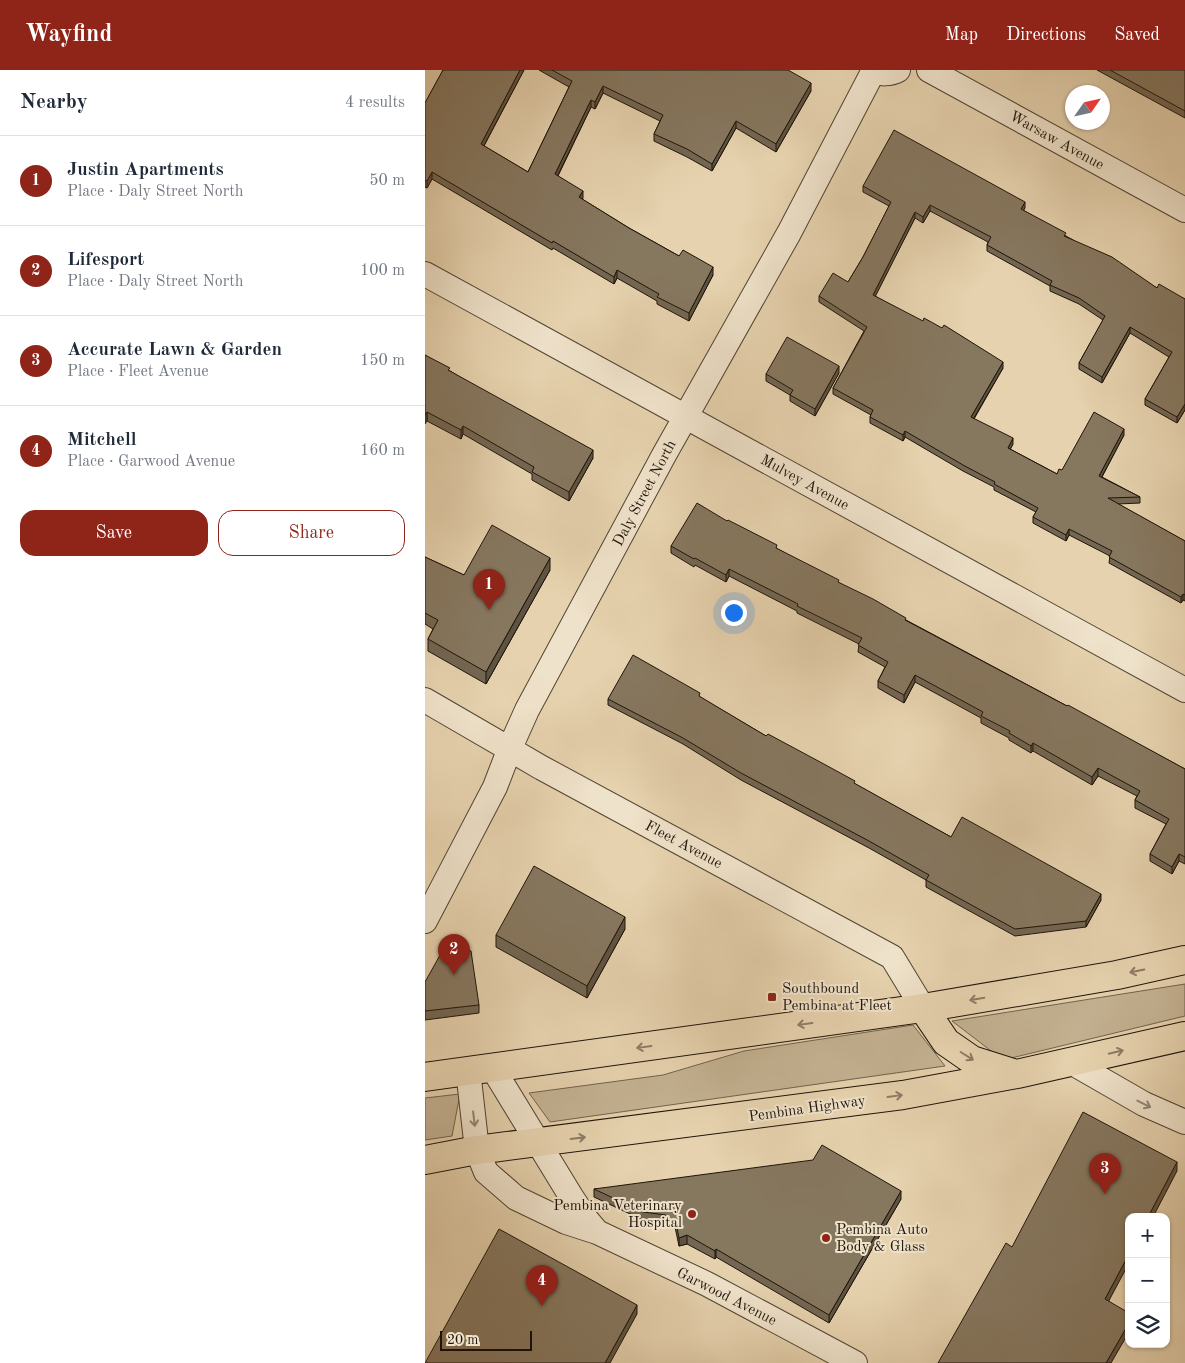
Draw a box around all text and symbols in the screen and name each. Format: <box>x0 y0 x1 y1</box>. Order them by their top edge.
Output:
text: Wayfind <box>25 23 112 47</box>
text: Map <box>945 26 978 44</box>
text: Directions <box>1006 26 1086 44</box>
text: Saved <box>1114 26 1160 44</box>
north arrow <box>1065 85 1110 130</box>
text: Nearby <box>20 92 88 113</box>
text: 4 results <box>345 95 405 111</box>
street label: Warsaw Avenue <box>1007 109 1106 173</box>
text: Justin Apartments <box>67 161 224 180</box>
text: 1 <box>31 173 41 189</box>
text: 50 m <box>369 173 405 189</box>
text: Place · Daly Street North <box>67 184 244 200</box>
text: Lifesport <box>67 251 144 270</box>
text: 2 <box>31 263 41 279</box>
text: 100 m <box>360 263 405 279</box>
text: Place · Daly Street North <box>67 274 244 290</box>
text: Accurate Lawn & Garden <box>67 341 282 360</box>
text: 3 <box>31 353 41 369</box>
text: 150 m <box>360 353 405 369</box>
text: Place · Fleet Avenue <box>67 364 209 380</box>
text: Mitchell <box>67 431 137 450</box>
street label: Daly Street North <box>611 438 680 549</box>
text: 4 <box>31 443 41 459</box>
text: 160 m <box>360 443 405 459</box>
street label: Mulvey Avenue <box>758 453 851 514</box>
text: Place · Garwood Avenue <box>67 454 235 470</box>
button: Save <box>20 510 208 556</box>
button: Share <box>218 510 405 556</box>
pin: 1 <box>473 569 505 610</box>
your location <box>721 600 747 626</box>
street label: Fleet Avenue <box>642 819 724 872</box>
pin: 2 <box>438 934 470 975</box>
one-way arrow <box>1130 967 1146 976</box>
place label: Southbound Pembina at Fleet <box>782 982 892 1014</box>
marker: Southbound Pembina at Fleet <box>766 991 778 1003</box>
one-way arrow <box>970 994 986 1004</box>
one-way arrow <box>797 1019 813 1029</box>
one-way arrow <box>636 1042 652 1052</box>
one-way arrow <box>1108 1047 1124 1056</box>
one-way arrow <box>959 1052 973 1062</box>
one-way arrow <box>887 1091 903 1101</box>
street label: Pembina Highway <box>748 1094 867 1125</box>
one-way arrow <box>1136 1100 1151 1109</box>
one-way arrow <box>469 1111 479 1127</box>
one-way arrow <box>569 1133 585 1143</box>
pin: 3 <box>1089 1153 1121 1194</box>
place label: Pembina Veterinary Hospital <box>553 1199 682 1231</box>
marker: Pembina Veterinary Hospital <box>686 1208 698 1220</box>
map controls <box>1125 1213 1170 1348</box>
button: + <box>1125 1213 1170 1258</box>
place label: Pembina Auto Body & Glass <box>836 1223 928 1255</box>
marker: Pembina Auto Body & Glass <box>820 1232 832 1244</box>
button: − <box>1125 1258 1170 1303</box>
pin: 4 <box>526 1265 558 1306</box>
street label: Garwood Avenue <box>674 1266 779 1329</box>
button: layers <box>1125 1303 1170 1348</box>
scale bar <box>440 1328 533 1351</box>
text: 20 m <box>447 1333 478 1347</box>

